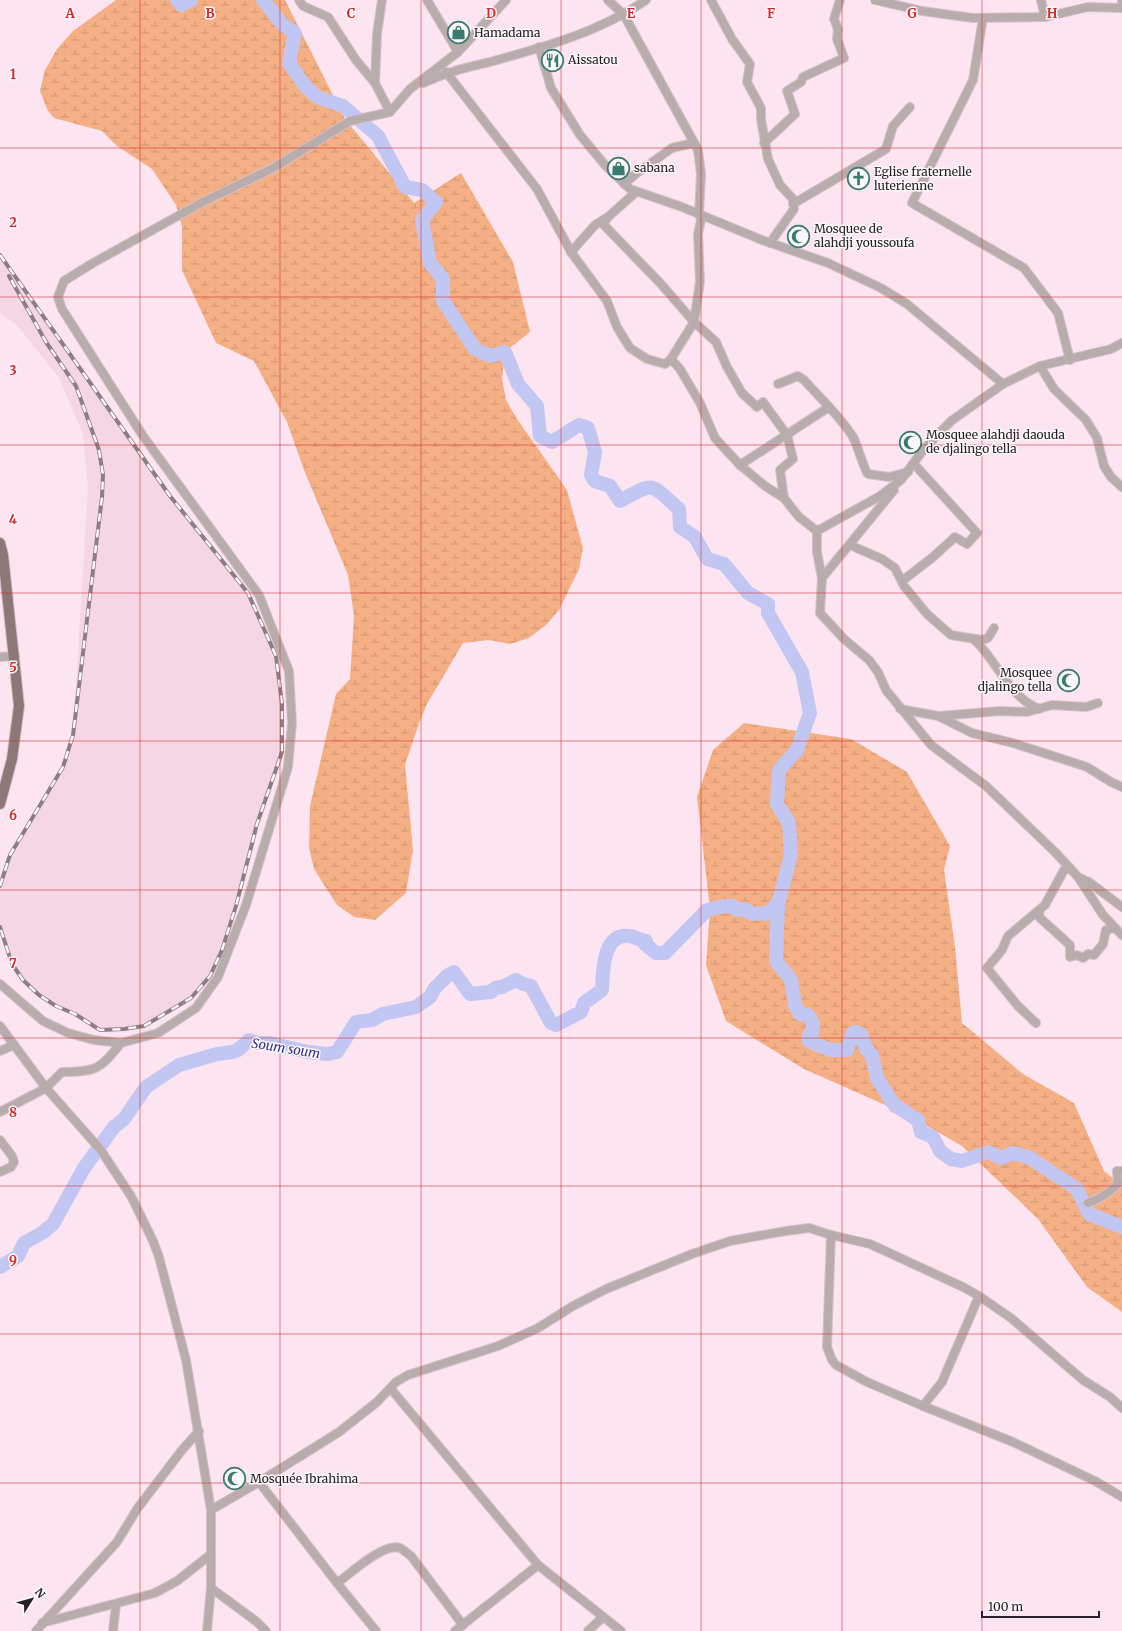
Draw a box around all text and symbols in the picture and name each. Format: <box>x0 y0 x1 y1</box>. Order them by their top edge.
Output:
text: A <box>64 5 75 22</box>
text: B <box>205 5 215 22</box>
text: C <box>347 5 356 22</box>
text: D <box>486 5 496 22</box>
text: E <box>627 5 636 22</box>
text: F <box>767 5 775 22</box>
text: G <box>907 5 917 22</box>
text: H <box>1047 5 1058 22</box>
shop icon: Hamadama <box>446 20 472 46</box>
place label: Hamadama <box>474 25 541 40</box>
restaurant icon: Aissatou <box>539 47 565 73</box>
place label: Aissatou <box>567 52 618 67</box>
text: 1 <box>10 66 16 83</box>
shop icon: sabana <box>605 155 631 181</box>
place label: sabana <box>634 160 675 175</box>
place label: Eglise fraternelle luterienne <box>874 164 972 193</box>
church icon: Eglise fraternelle luterienne <box>845 166 871 192</box>
text: 2 <box>9 214 17 231</box>
place label: Mosquee de alahdji youssoufa <box>814 221 915 250</box>
mosque icon: Mosquee de alahdji youssoufa <box>786 223 812 249</box>
text: 3 <box>9 362 17 379</box>
place label: Mosquee alahdji daouda de djalingo tella <box>926 427 1065 456</box>
mosque icon: Mosquee alahdji daouda de djalingo tella <box>897 429 923 455</box>
text: 4 <box>9 511 18 528</box>
text: 5 <box>9 659 17 676</box>
place label: Mosquee djalingo tella <box>978 665 1053 694</box>
mosque icon: Mosquee djalingo tella <box>1055 667 1081 693</box>
text: 6 <box>9 807 17 824</box>
text: 7 <box>9 955 17 972</box>
water label: Soum soum <box>250 1035 321 1062</box>
text: 8 <box>9 1104 17 1121</box>
text: 9 <box>9 1252 17 1269</box>
mosque icon: Mosquée Ibrahima <box>221 1466 247 1492</box>
place label: Mosquée Ibrahima <box>250 1471 359 1486</box>
north arrow <box>12 1579 52 1619</box>
text: N <box>32 1585 48 1601</box>
scale bar <box>982 1593 1099 1619</box>
text: 100 m <box>988 1599 1023 1614</box>

